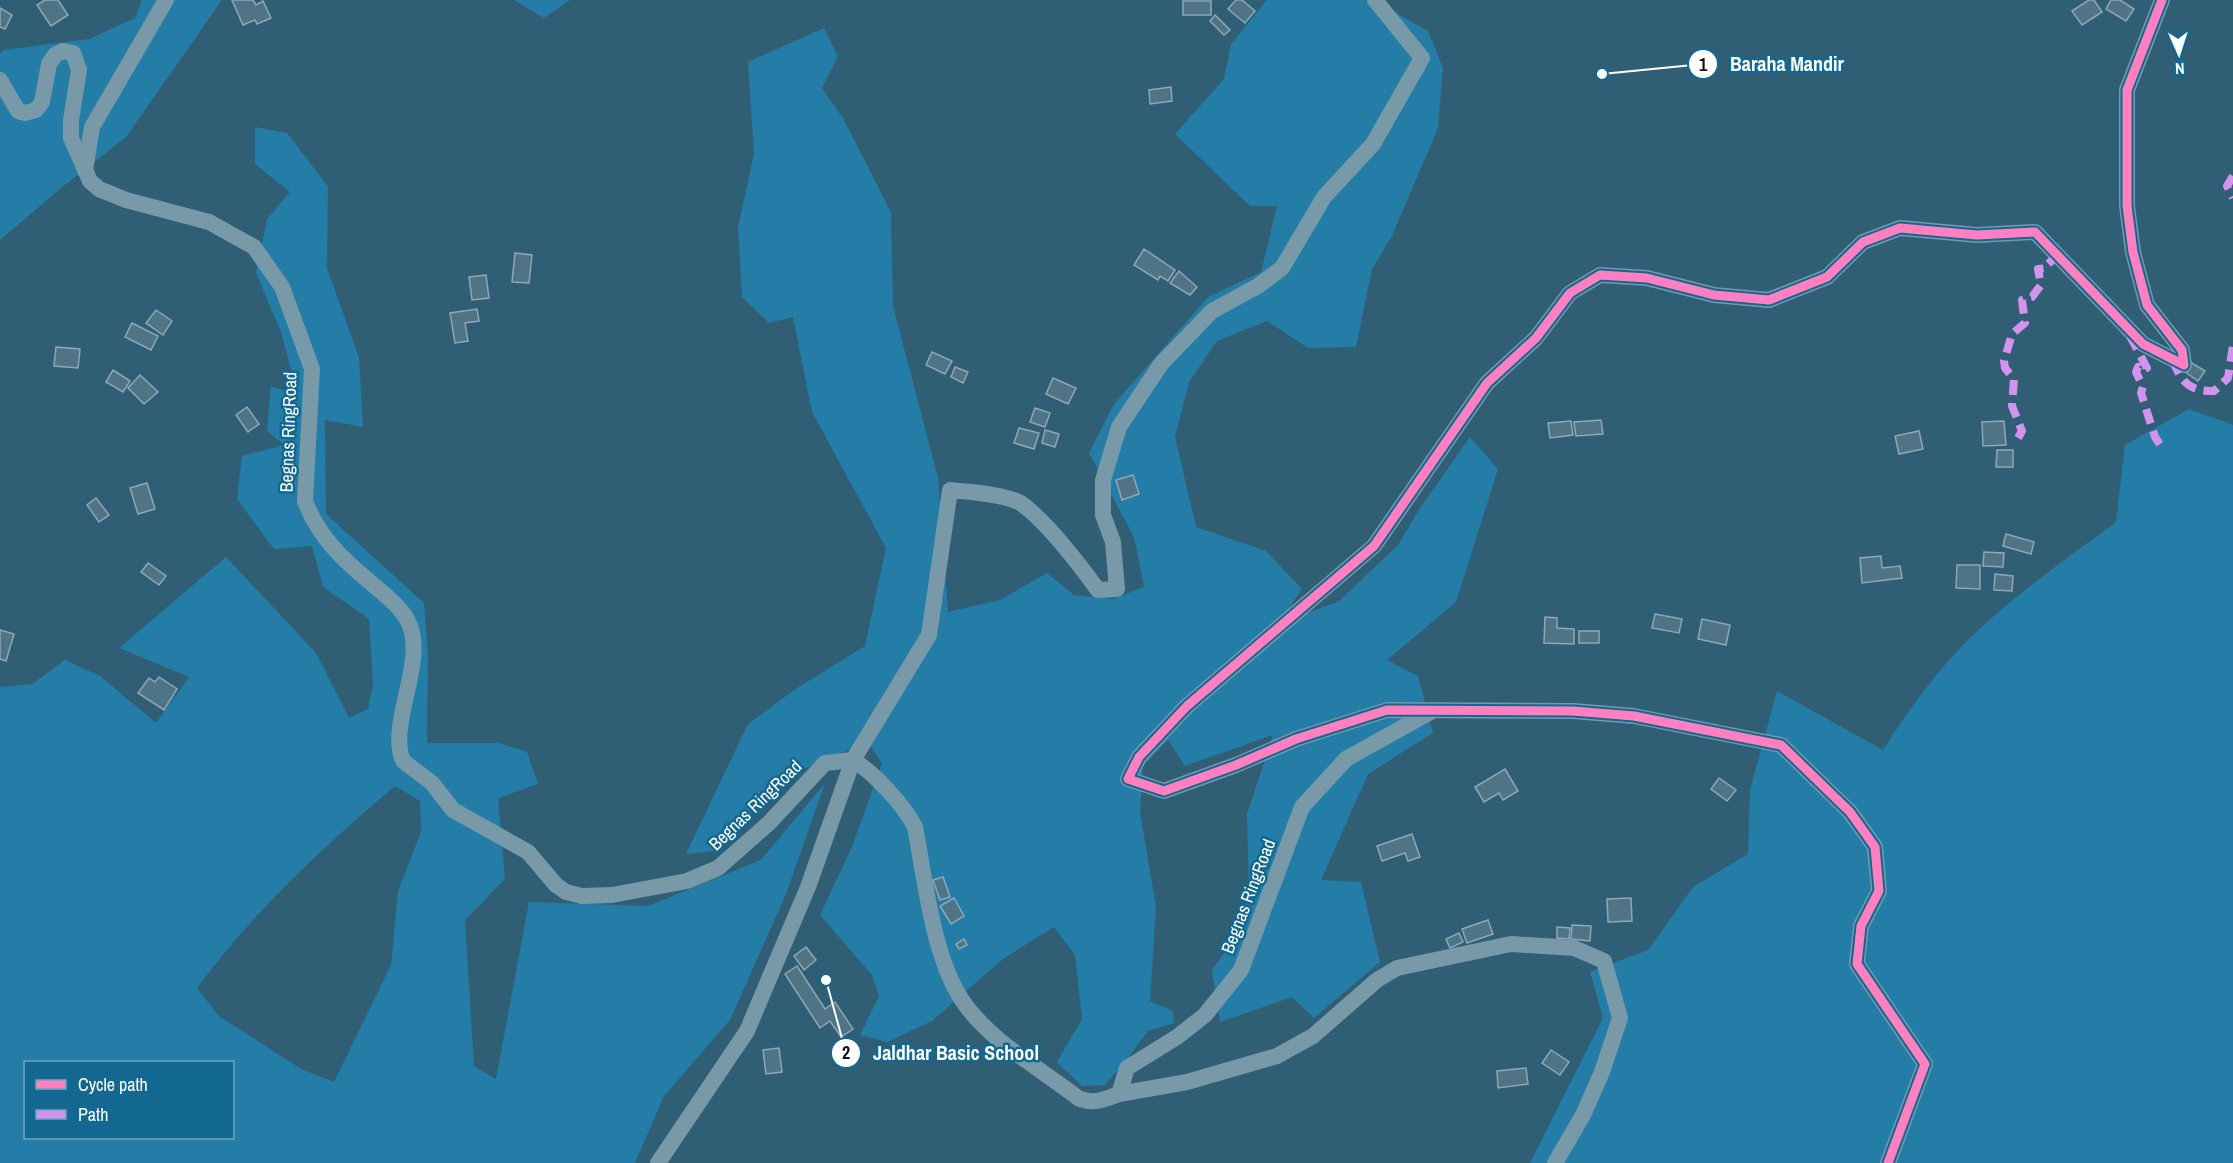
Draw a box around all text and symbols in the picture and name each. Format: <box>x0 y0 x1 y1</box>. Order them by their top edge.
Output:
north arrow <box>2149 24 2209 84</box>
callout: Baraha Mandir <box>1688 45 1856 83</box>
text: Baraha Mandir <box>1730 50 1845 77</box>
text: 1 <box>1699 52 1708 77</box>
text: N <box>2174 58 2185 80</box>
street label: Begnas RingRoad <box>273 371 303 493</box>
street label: Begnas RingRoad <box>703 754 807 856</box>
street label: Begnas RingRoad <box>1215 835 1281 957</box>
callout: Jaldhar Basic School <box>831 1034 1051 1072</box>
text: Jaldhar Basic School <box>873 1039 1039 1066</box>
text: 2 <box>842 1040 850 1065</box>
legend <box>24 1061 234 1139</box>
text: Cycle path <box>78 1072 148 1097</box>
text: Path <box>78 1102 108 1127</box>

